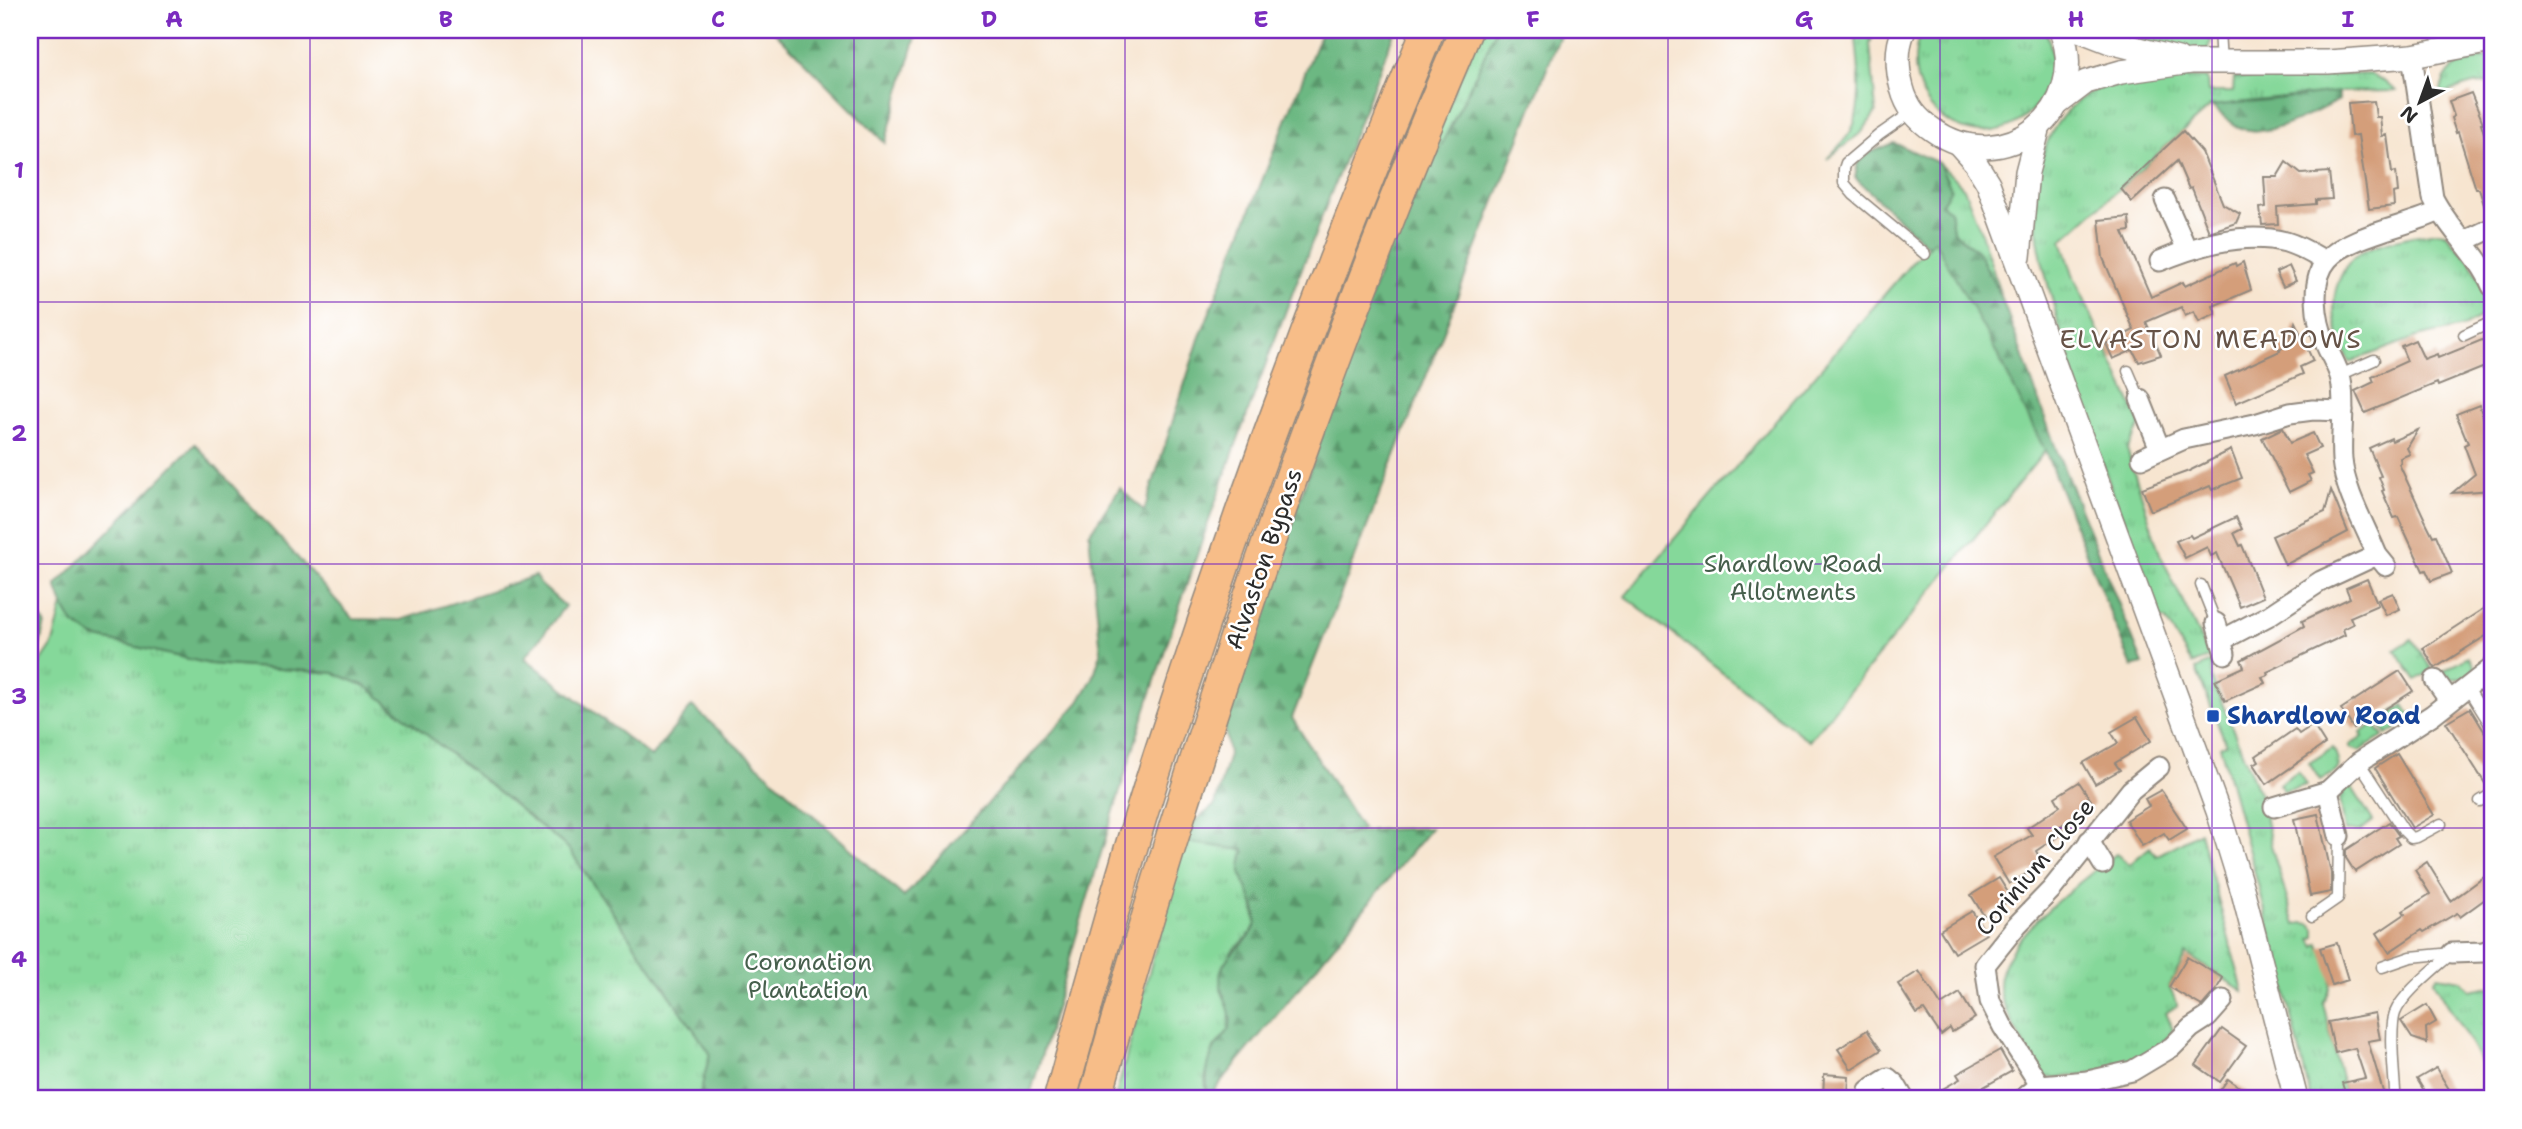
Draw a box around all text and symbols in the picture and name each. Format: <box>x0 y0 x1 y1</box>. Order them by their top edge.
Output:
text: A <box>165 4 183 34</box>
text: B <box>439 4 453 34</box>
text: C <box>711 4 725 34</box>
text: D <box>981 4 997 34</box>
text: E <box>1253 4 1269 34</box>
text: F <box>1526 4 1540 34</box>
text: G <box>1795 4 1814 34</box>
text: H <box>2068 4 2084 34</box>
text: I <box>2342 4 2355 34</box>
north arrow <box>2386 66 2456 136</box>
text: N <box>2395 100 2423 129</box>
text: 1 <box>14 155 24 185</box>
district label: ELVASTON MEADOWS <box>2059 321 2363 356</box>
text: 2 <box>11 418 27 448</box>
street label: Alvaston Bypass <box>1218 464 1310 654</box>
park label: Shardlow Road Allotments <box>1704 548 1882 608</box>
text: 3 <box>11 681 27 711</box>
place label: Shardlow Road <box>2227 700 2421 732</box>
marker: Shardlow Road <box>2205 708 2221 724</box>
street label: Corinium Close <box>1968 792 2102 942</box>
text: 4 <box>11 944 27 974</box>
park label: Coronation Plantation <box>744 946 872 1006</box>

